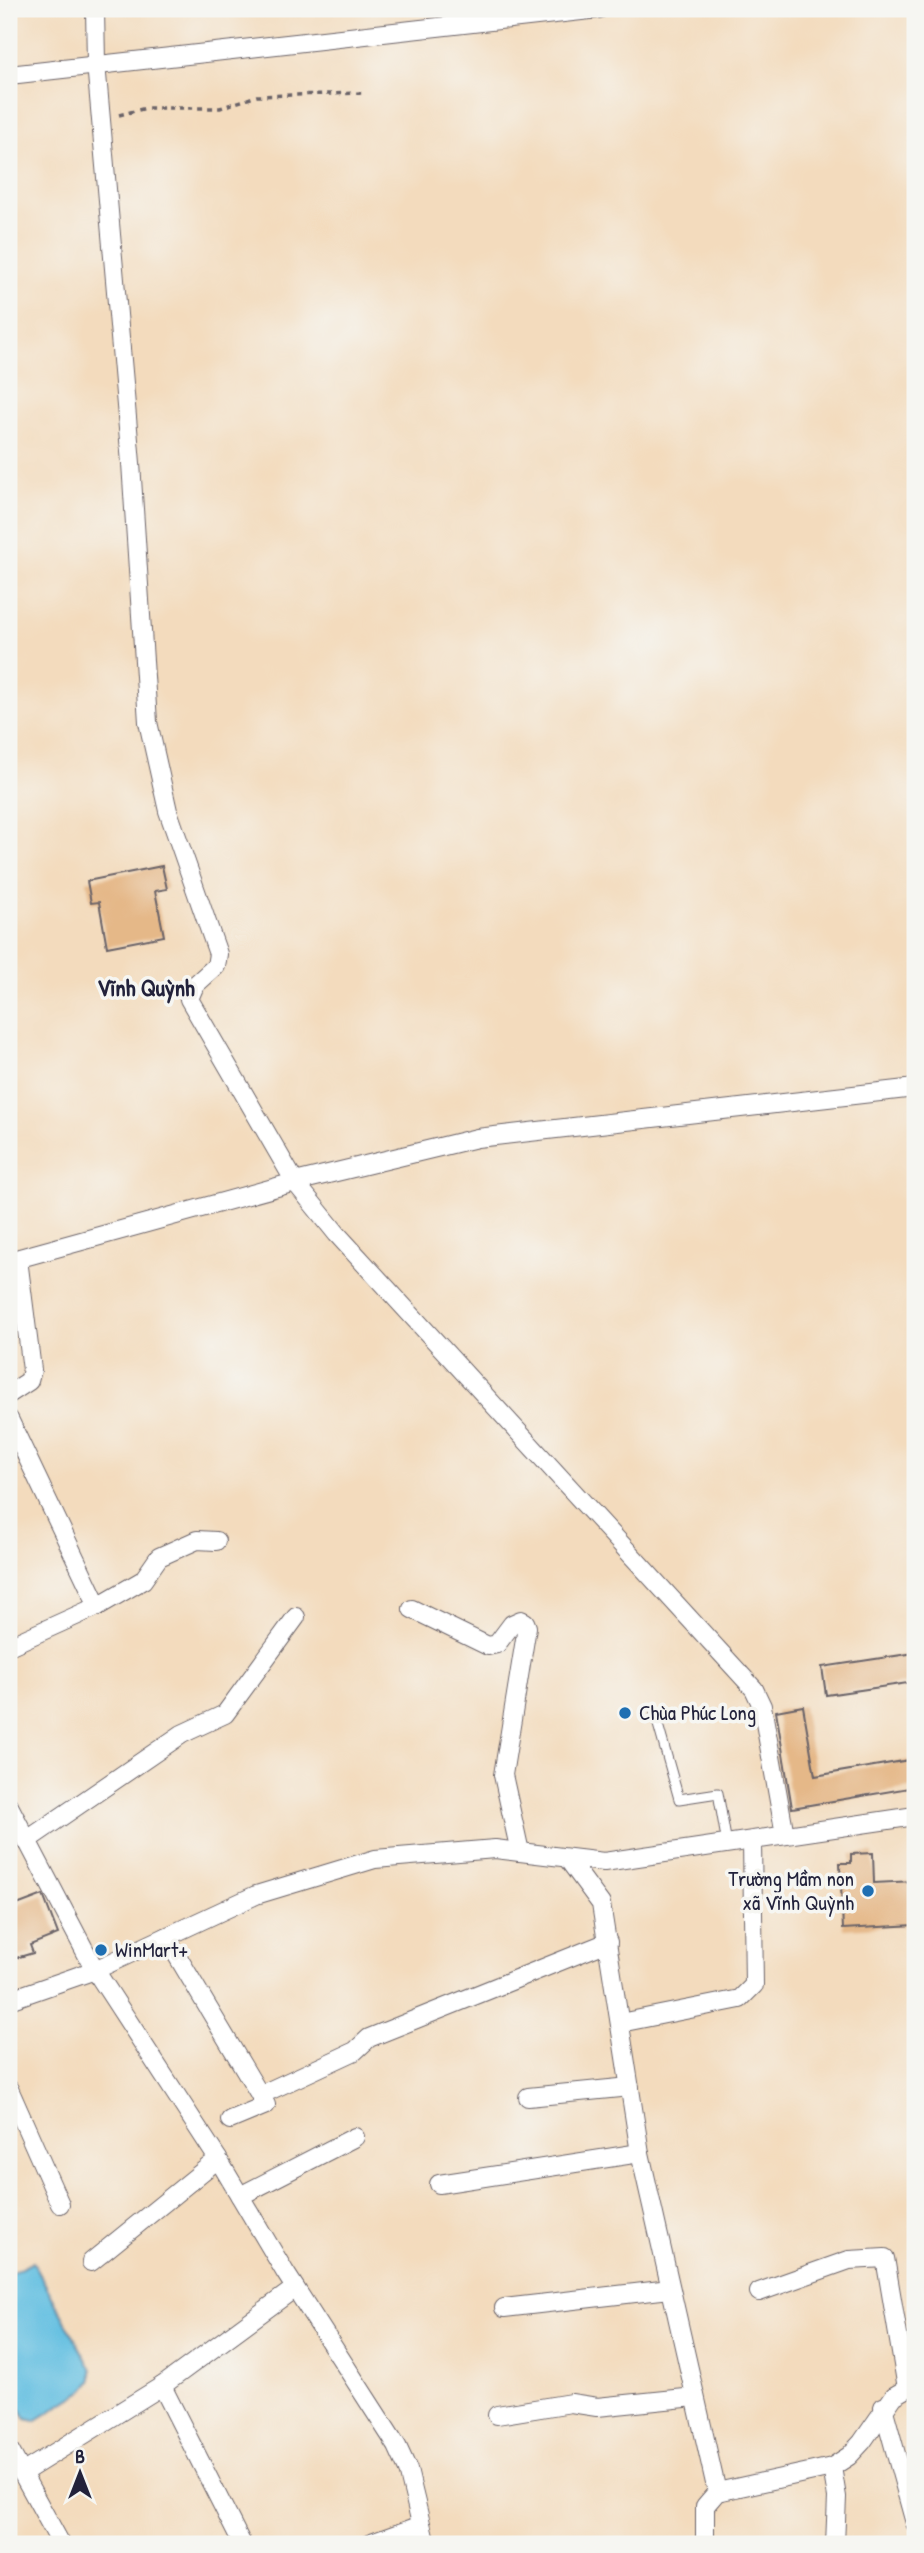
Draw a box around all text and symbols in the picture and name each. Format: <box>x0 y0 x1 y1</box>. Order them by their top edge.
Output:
district label: Vĩnh Quỳnh <box>97 972 195 1004</box>
place label: Chùa Phúc Long <box>639 1698 756 1727</box>
marker: Chùa Phúc Long <box>617 1705 633 1721</box>
place label: Trường Mầm non xã Vĩnh Quỳnh <box>728 1864 854 1917</box>
marker: Trường Mầm non xã Vĩnh Quỳnh <box>860 1883 876 1899</box>
place label: WinMart+ <box>115 1935 188 1964</box>
marker: WinMart+ <box>93 1942 109 1958</box>
north arrow <box>46 2438 116 2508</box>
text: B <box>75 2443 85 2469</box>

